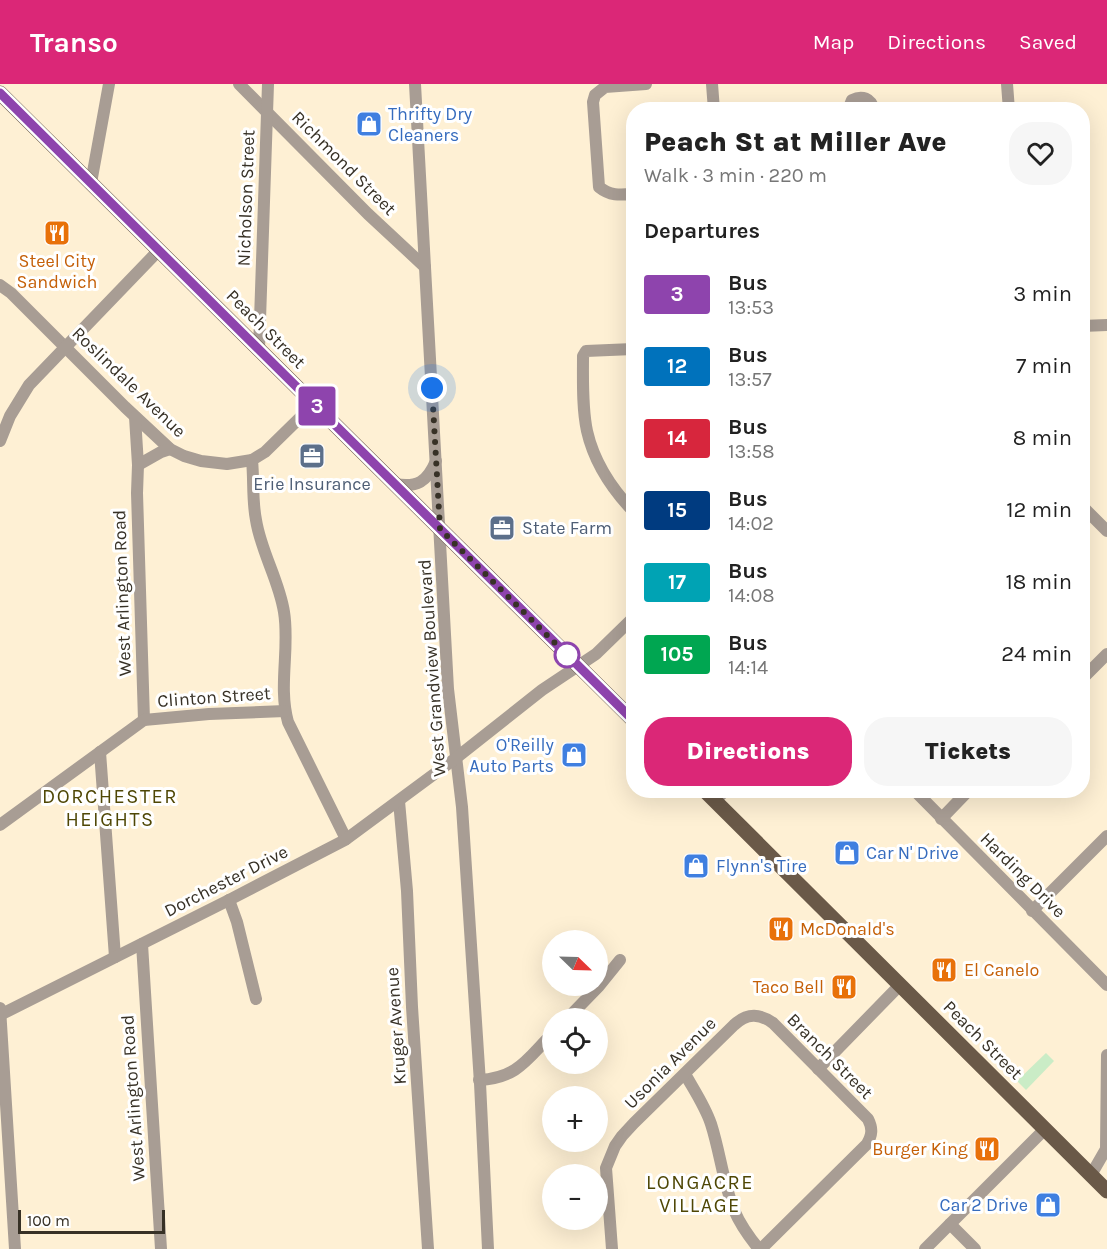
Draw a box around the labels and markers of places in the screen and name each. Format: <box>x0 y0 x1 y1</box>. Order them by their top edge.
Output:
place label: Thrifty Dry Cleaners <box>388 103 473 146</box>
shop icon: Thrifty Dry Cleaners <box>354 109 384 139</box>
restaurant icon: Steel City Sandwich <box>42 218 72 248</box>
place label: Steel City Sandwich <box>17 250 97 293</box>
office icon: Erie Insurance <box>297 441 327 471</box>
place label: Erie Insurance <box>253 473 371 495</box>
office icon: State Farm <box>487 513 517 543</box>
place label: State Farm <box>522 517 612 539</box>
unlabelled marker <box>554 642 580 668</box>
place label: O'Reilly Auto Parts <box>469 734 555 777</box>
shop icon: O'Reilly Auto Parts <box>559 740 589 770</box>
shop icon: Car N' Drive <box>832 838 862 868</box>
place label: Car N' Drive <box>866 842 959 864</box>
shop icon: Flynn's Tire <box>681 851 711 881</box>
place label: Flynn's Tire <box>716 855 807 877</box>
restaurant icon: McDonald's <box>766 914 796 944</box>
place label: McDonald's <box>800 918 895 940</box>
restaurant icon: El Canelo <box>929 955 959 985</box>
place label: El Canelo <box>964 959 1039 981</box>
restaurant icon: Taco Bell <box>829 972 859 1002</box>
place label: Taco Bell <box>753 976 824 998</box>
restaurant icon: Burger King <box>972 1134 1002 1164</box>
place label: Burger King <box>872 1138 968 1160</box>
shop icon: Car 2 Drive <box>1033 1190 1063 1220</box>
place label: Car 2 Drive <box>940 1194 1028 1216</box>

